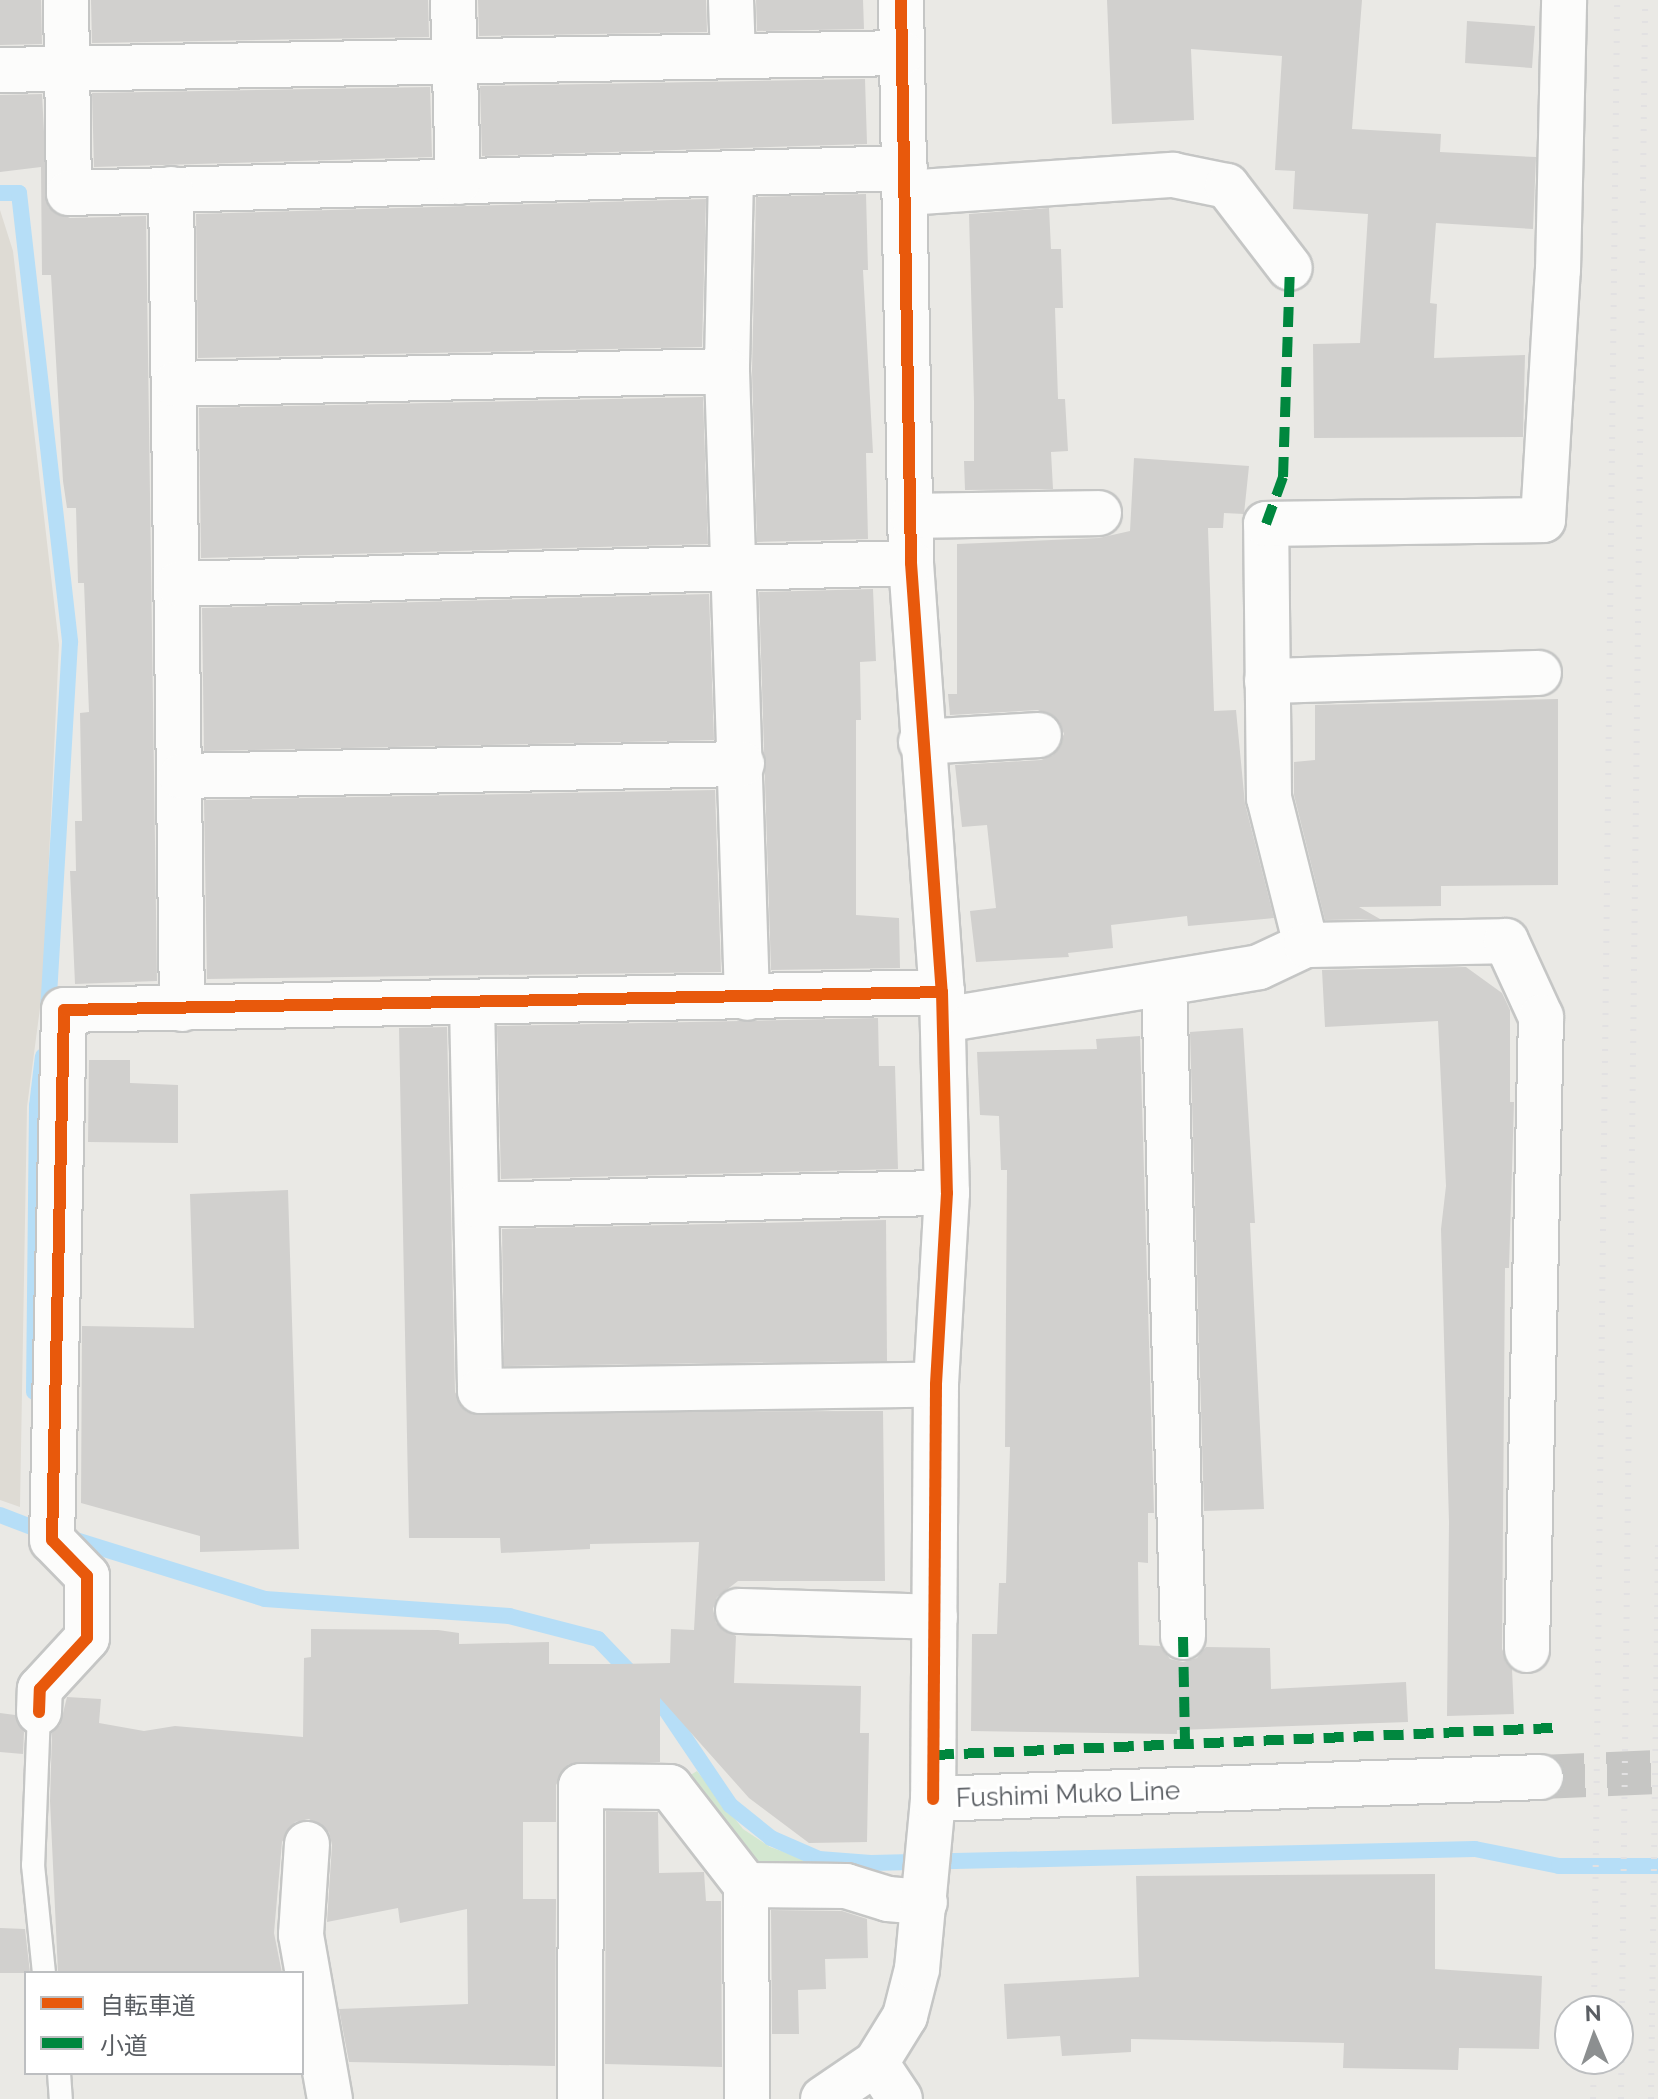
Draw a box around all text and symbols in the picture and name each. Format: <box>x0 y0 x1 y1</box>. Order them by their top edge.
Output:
street label: Fushimi Muko Line <box>955 1775 1181 1815</box>
legend <box>24 1971 304 2075</box>
text: 自転車道 <box>100 1991 196 2020</box>
north arrow <box>1554 1995 1634 2075</box>
text: N <box>1584 2000 1602 2026</box>
text: 小道 <box>100 2031 148 2060</box>

